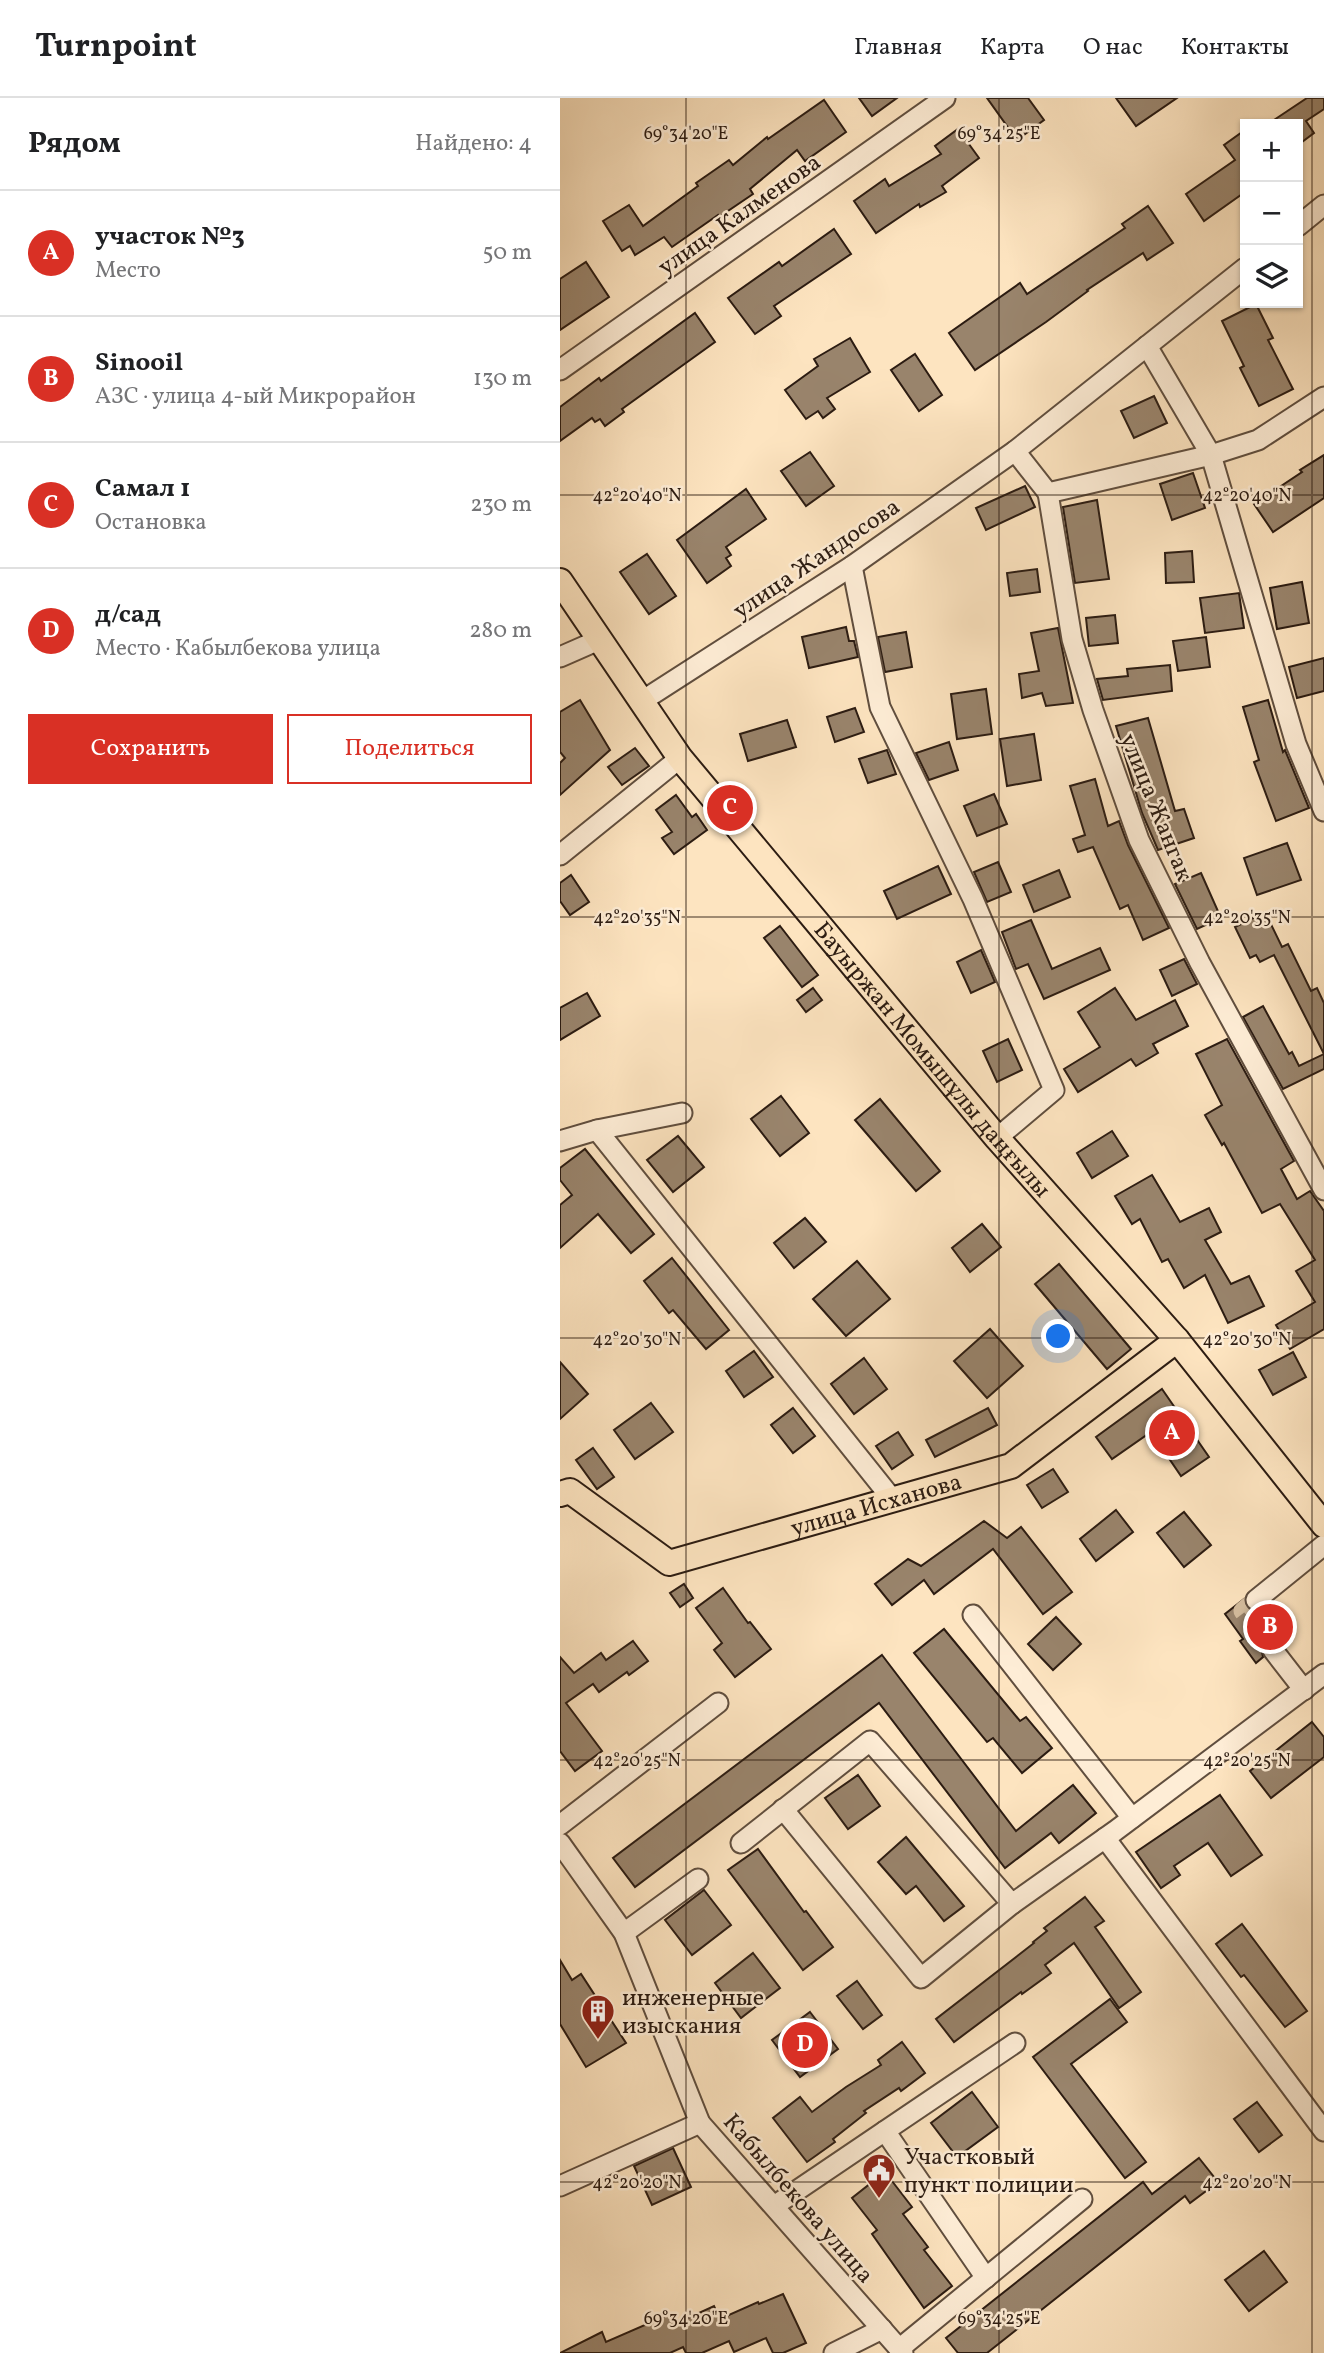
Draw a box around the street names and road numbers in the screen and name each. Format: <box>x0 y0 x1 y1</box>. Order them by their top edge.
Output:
street label: улица Калменова <box>652 147 829 285</box>
street label: улица Жандосова <box>727 491 908 628</box>
street label: улица Жангак <box>1110 729 1200 887</box>
street label: Бауыржан Момышұлы даңғылы <box>804 915 1058 1206</box>
street label: улица Исханова <box>787 1466 966 1547</box>
street label: Кабылбекова улица <box>714 2107 881 2292</box>

